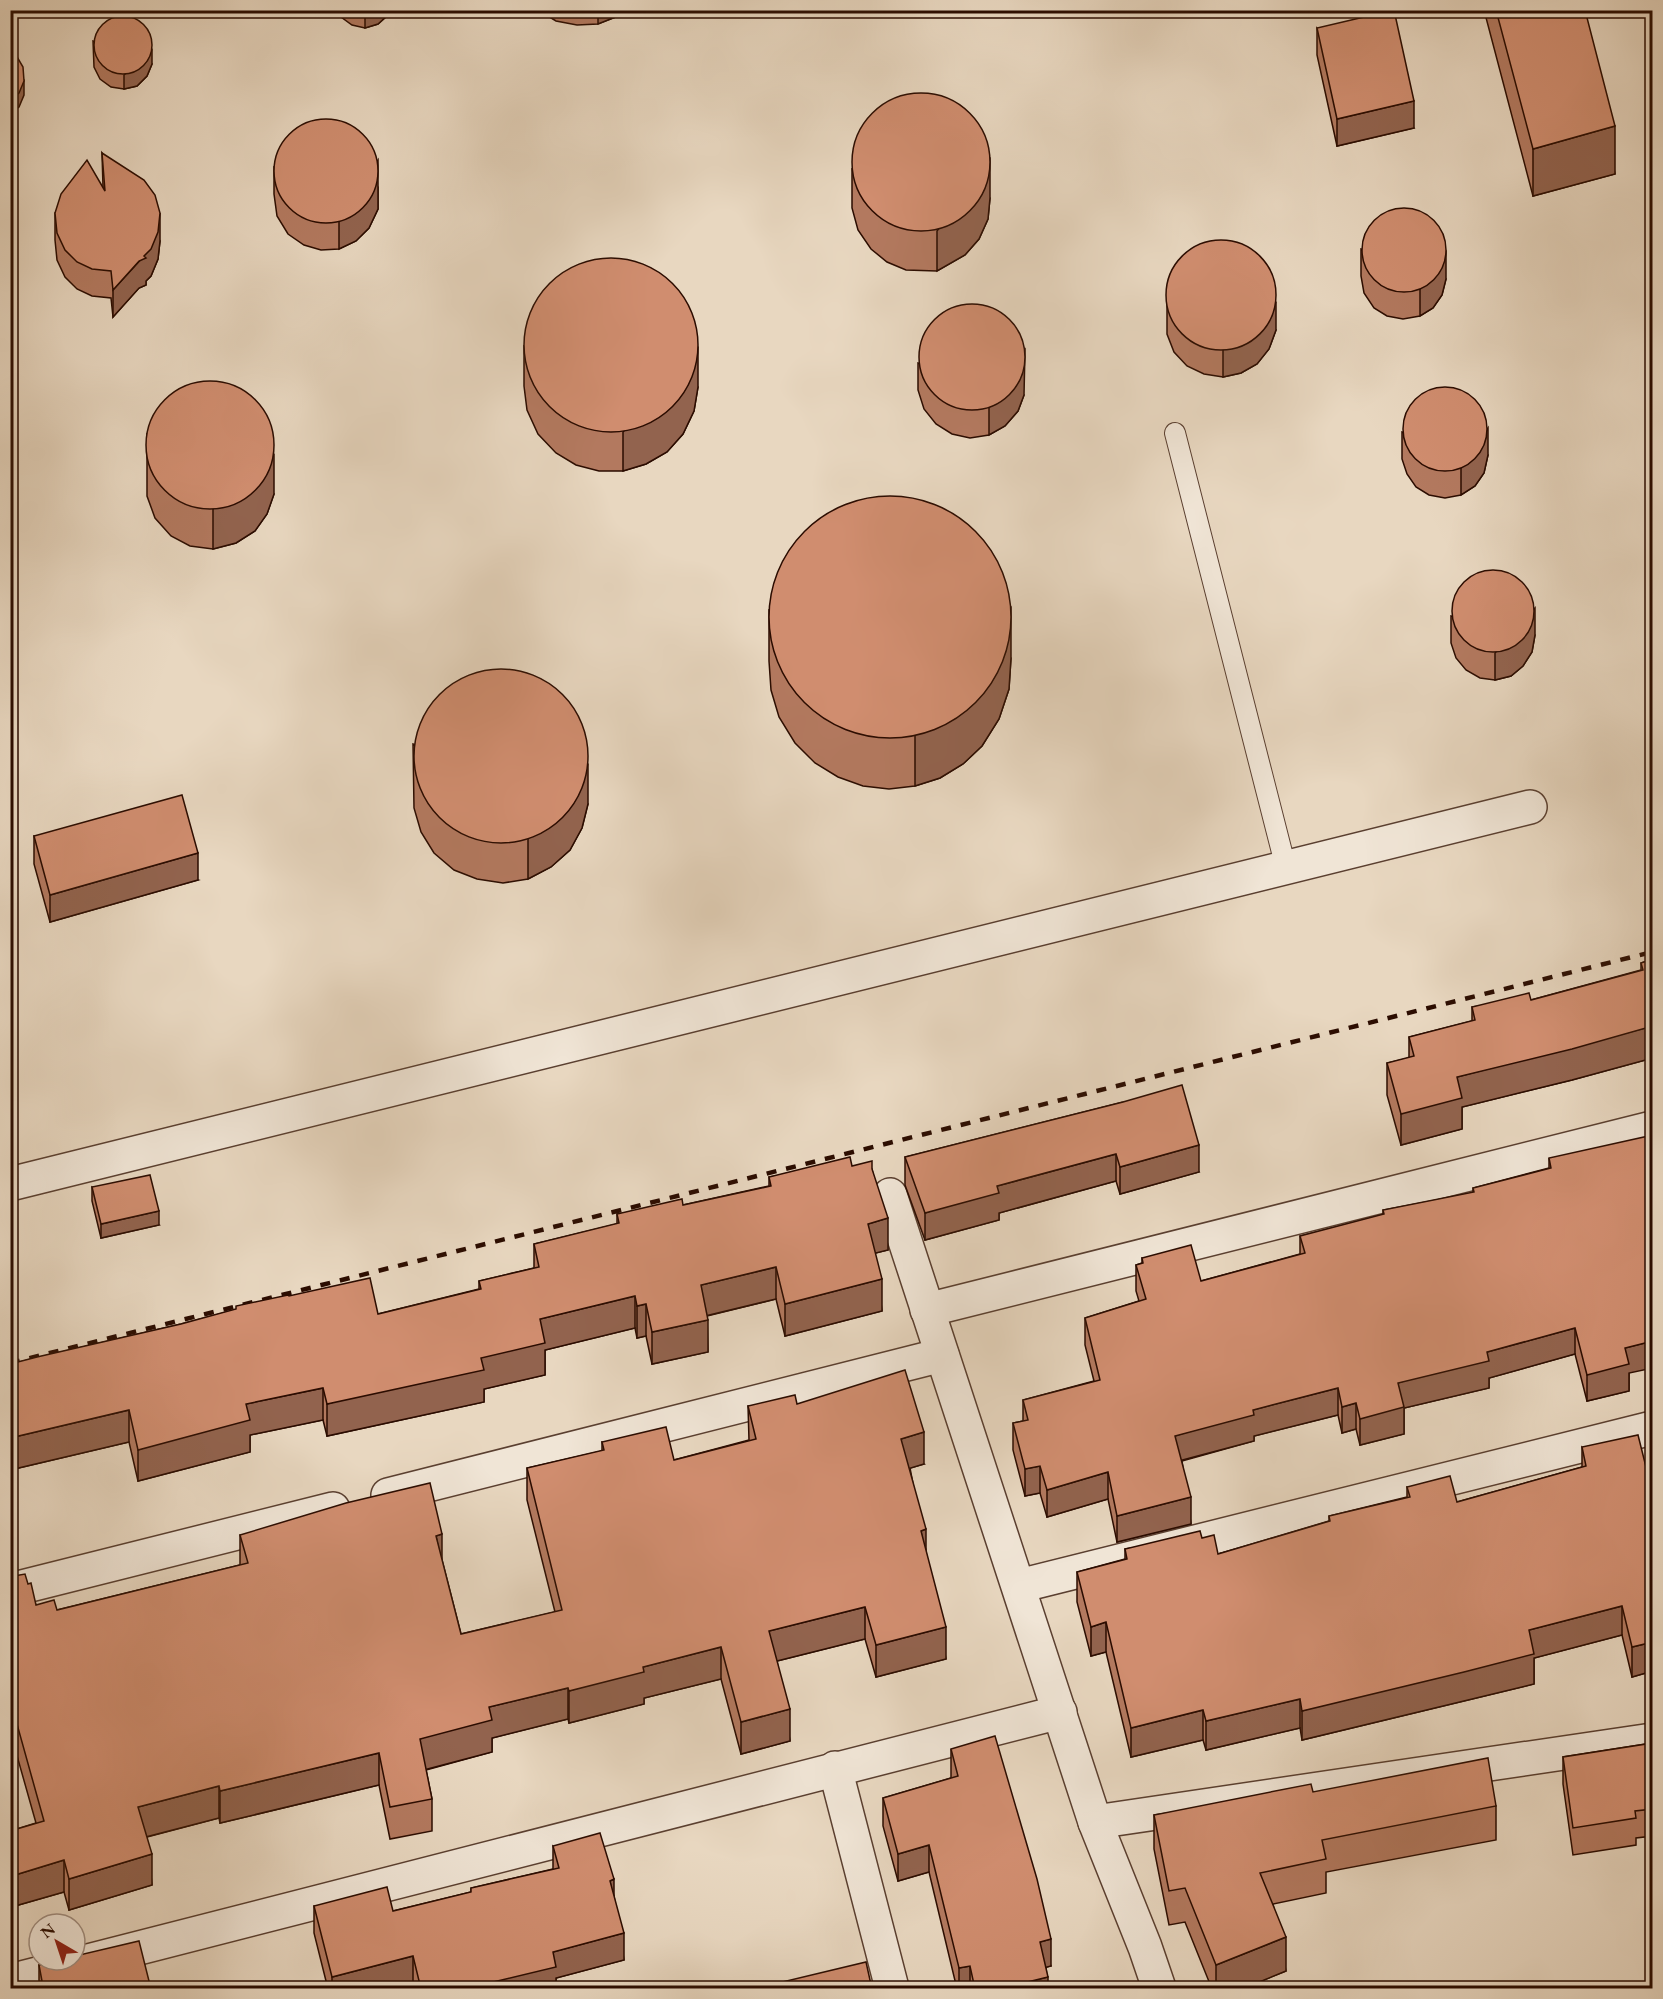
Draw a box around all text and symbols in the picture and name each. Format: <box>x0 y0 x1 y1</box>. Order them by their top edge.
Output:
north arrow <box>27 1912 87 1972</box>
text: N <box>36 1918 60 1943</box>

